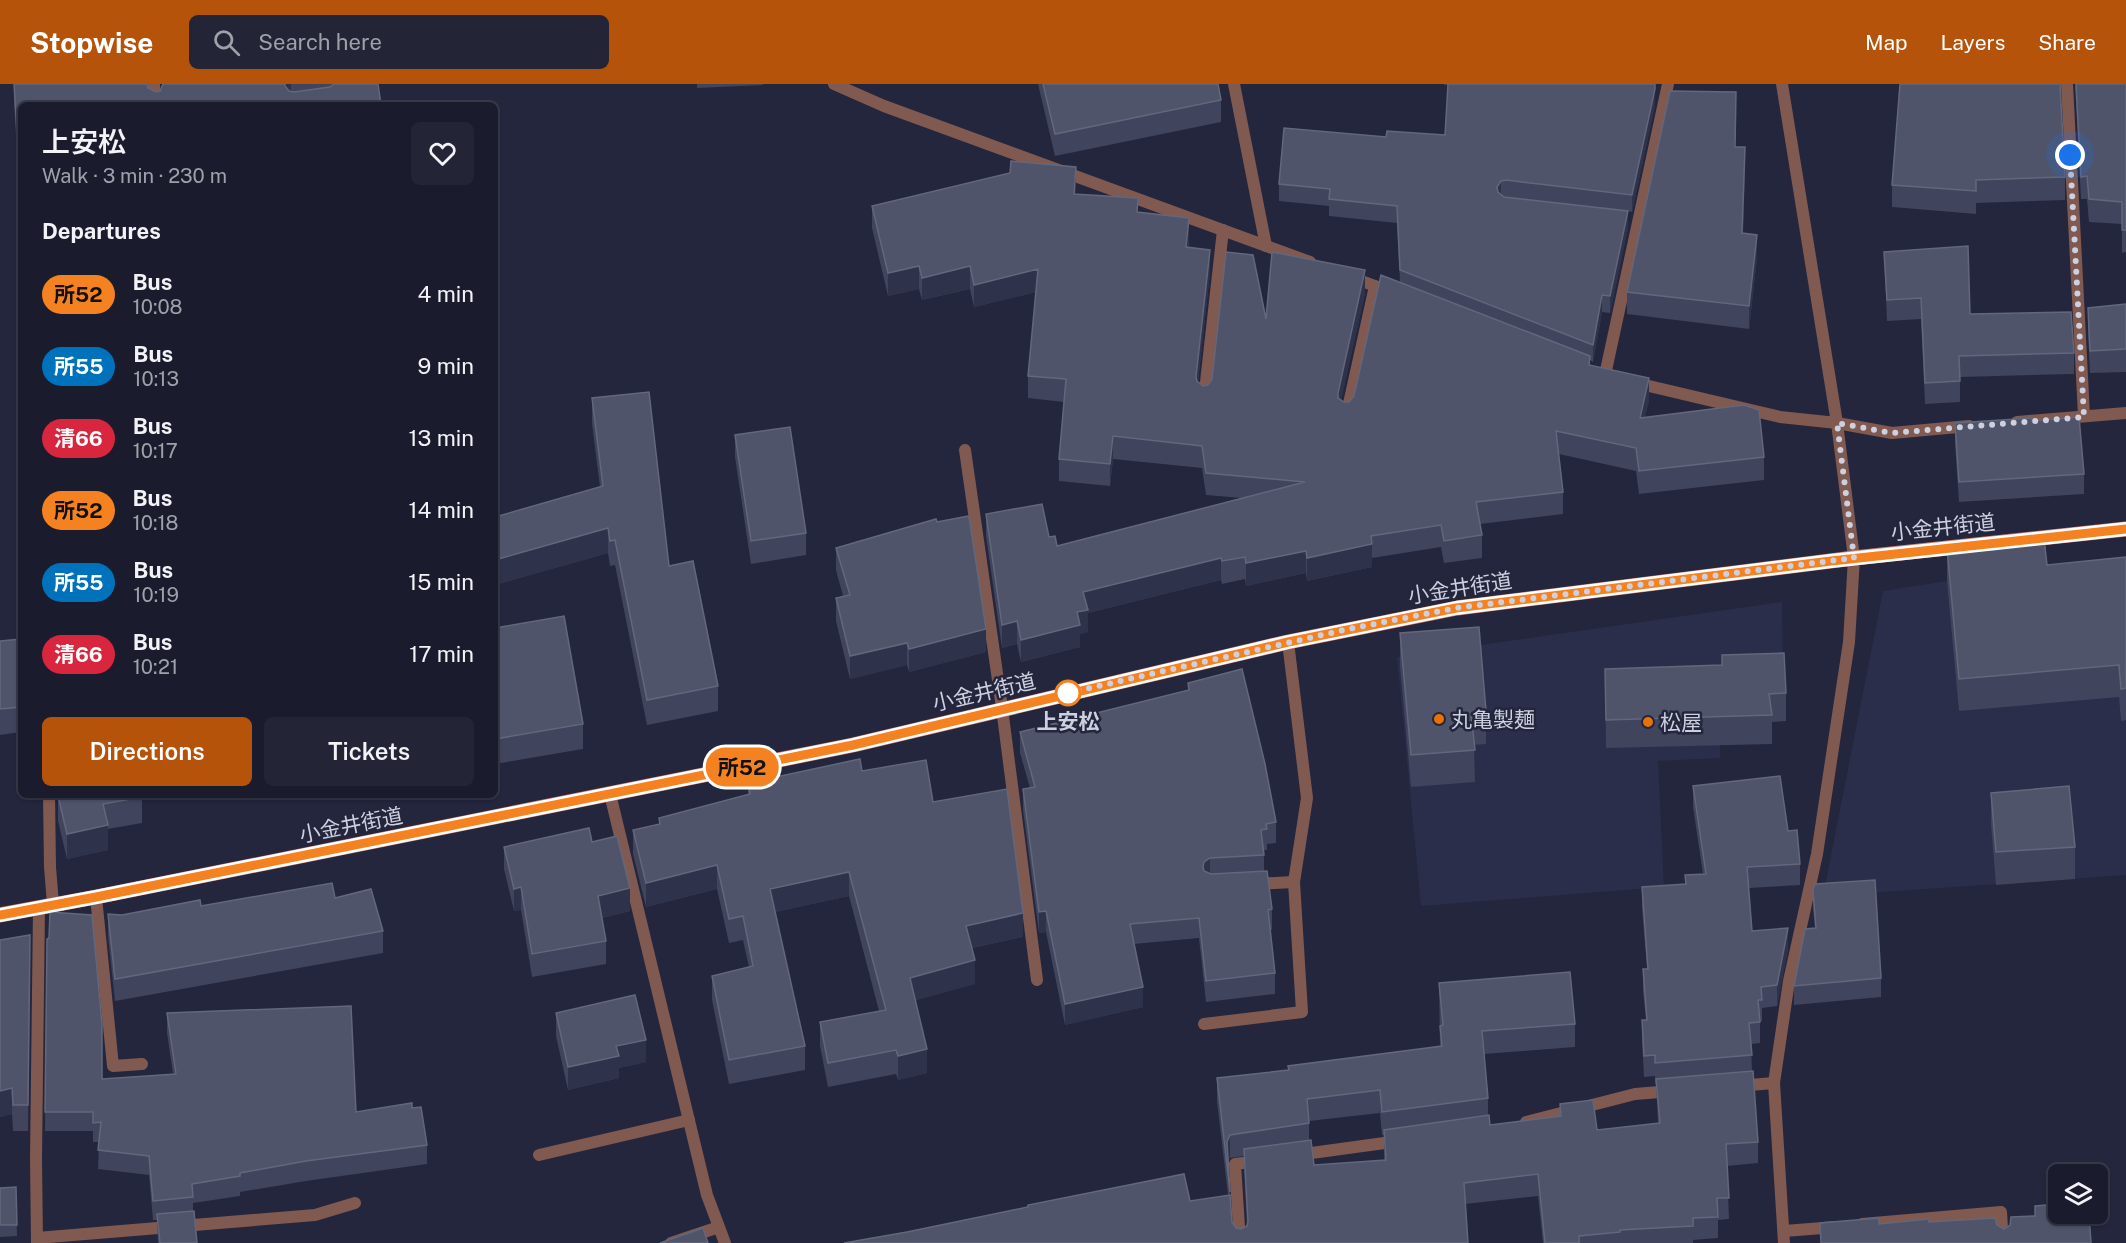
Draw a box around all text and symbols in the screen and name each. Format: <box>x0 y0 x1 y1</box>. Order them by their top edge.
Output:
search box <box>189 15 609 69</box>
text: Stopwise <box>30 26 153 59</box>
icon: search <box>210 26 243 59</box>
text: Search here <box>258 29 382 55</box>
text: Map <box>1865 30 1908 55</box>
text: Layers <box>1941 30 2005 55</box>
text: Share <box>2038 30 2096 55</box>
button: heart <box>411 122 474 185</box>
text: 上安松 <box>42 125 126 158</box>
your location <box>2055 140 2085 170</box>
text: Walk · 3 min · 230 m <box>42 164 227 188</box>
text: Departures <box>42 218 161 244</box>
text: Bus <box>133 269 172 295</box>
text: 4 min <box>418 281 474 307</box>
text: 所52 <box>54 282 103 307</box>
text: 10:08 <box>133 295 182 319</box>
text: Bus <box>133 341 173 367</box>
text: 9 min <box>418 353 474 379</box>
text: 所55 <box>54 354 103 379</box>
text: 10:13 <box>133 367 179 391</box>
text: Bus <box>133 413 172 439</box>
text: 13 min <box>409 425 474 451</box>
text: 清66 <box>54 426 103 451</box>
text: 10:17 <box>133 439 178 463</box>
text: Bus <box>133 485 172 511</box>
text: 14 min <box>409 497 474 523</box>
text: 所52 <box>54 498 103 523</box>
street label: 小金井街道 <box>1889 509 1997 545</box>
text: 10:18 <box>133 511 179 535</box>
text: Bus <box>133 557 173 583</box>
street label: 小金井街道 <box>1406 567 1514 609</box>
text: 15 min <box>408 569 474 595</box>
text: 所55 <box>54 570 103 595</box>
text: 10:19 <box>133 583 179 607</box>
text: Bus <box>133 629 172 655</box>
text: 17 min <box>409 641 474 667</box>
text: 清66 <box>54 642 103 667</box>
text: 10:21 <box>133 655 178 679</box>
street label: 小金井街道 <box>930 668 1038 716</box>
marker: 上安松 <box>1055 680 1081 706</box>
place label: 丸亀製麺 <box>1451 707 1535 732</box>
place label: 上安松 <box>1037 709 1100 734</box>
place label: 松屋 <box>1660 710 1702 735</box>
marker: 丸亀製麺 <box>1432 712 1446 726</box>
marker: 松屋 <box>1641 715 1655 729</box>
button: Directions <box>42 717 252 786</box>
button: Tickets <box>264 717 474 786</box>
line badge: 所52 <box>708 748 777 786</box>
text: 所52 <box>718 755 766 780</box>
street label: 小金井街道 <box>297 803 405 847</box>
map controls <box>2048 1164 2108 1224</box>
button: layers <box>2048 1164 2108 1224</box>

